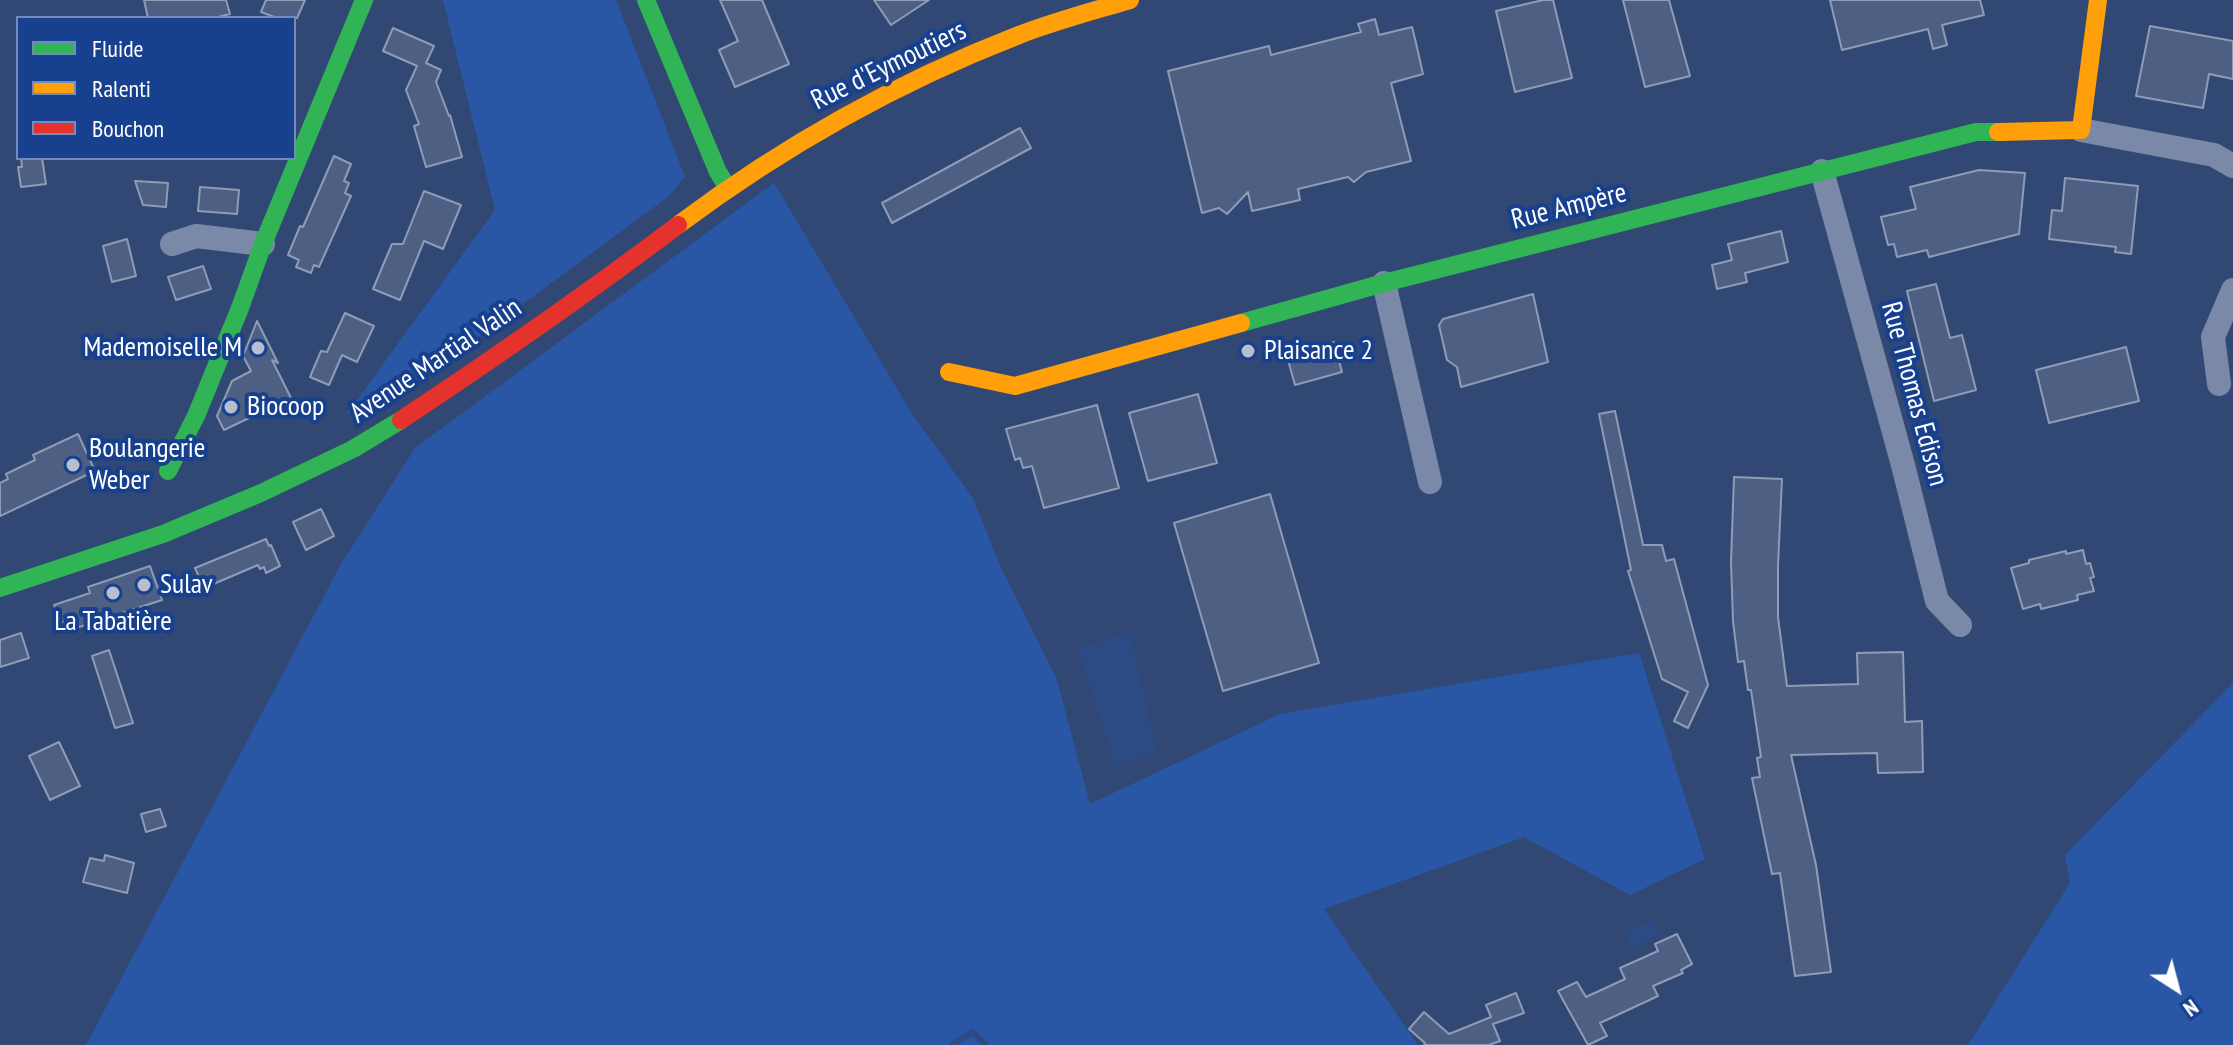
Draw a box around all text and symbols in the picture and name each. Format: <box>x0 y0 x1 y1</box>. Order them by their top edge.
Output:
street label: Rue d'Eymoutiers <box>806 14 972 118</box>
legend <box>16 16 296 160</box>
text: Fluide <box>92 33 143 64</box>
text: Ralenti <box>92 73 151 104</box>
text: Bouchon <box>92 113 164 144</box>
street label: Rue Ampère <box>1508 176 1630 238</box>
street label: Avenue Martial Valin <box>344 291 528 431</box>
street label: Rue Thomas Edison <box>1873 298 1955 490</box>
place label: Mademoiselle M <box>83 331 242 365</box>
place label: Plaisance 2 <box>1264 334 1373 368</box>
marker: Mademoiselle M <box>249 339 267 357</box>
marker: Plaisance 2 <box>1239 342 1257 360</box>
place label: Biocoop <box>247 390 324 424</box>
marker: Biocoop <box>222 398 240 416</box>
place label: Boulangerie Weber <box>89 432 205 498</box>
marker: Boulangerie Weber <box>64 456 82 474</box>
place label: Sulav <box>160 568 213 602</box>
marker: Sulav <box>135 576 153 594</box>
marker: La Tabatière <box>104 584 122 602</box>
place label: La Tabatière <box>54 605 172 639</box>
north arrow <box>2137 949 2217 1029</box>
text: N <box>2178 994 2204 1023</box>

